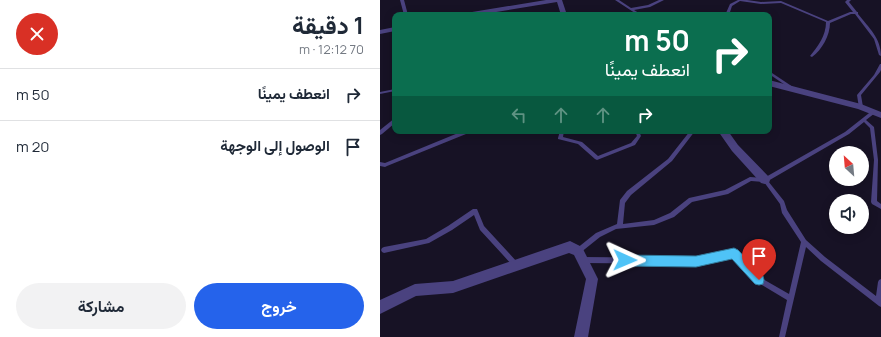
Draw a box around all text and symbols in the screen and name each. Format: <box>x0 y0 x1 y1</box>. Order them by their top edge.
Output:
text: 1 دقيقة <box>292 8 364 41</box>
button: close <box>16 13 58 55</box>
text: 50 m <box>624 21 690 59</box>
icon: right <box>704 28 756 80</box>
text: 70 m · 12:12 <box>299 40 364 58</box>
text: انعطف يمينًا <box>605 57 690 81</box>
text: انعطف يمينًا <box>258 83 330 104</box>
text: 50 m <box>16 84 50 105</box>
icon: right <box>342 84 364 106</box>
icon: left <box>508 104 530 126</box>
icon: ahead <box>550 104 572 126</box>
icon: ahead <box>592 104 614 126</box>
icon: right <box>634 104 656 126</box>
text: الوصول إلى الوجهة <box>220 135 330 156</box>
text: 20 m <box>16 136 49 157</box>
icon: arrive <box>342 136 364 158</box>
north arrow <box>829 146 869 186</box>
map controls <box>829 146 869 234</box>
button: sound <box>829 194 869 234</box>
position arrow <box>604 239 646 281</box>
pin <box>742 239 776 280</box>
icon: arrive <box>748 245 770 267</box>
button: مشاركة <box>16 283 186 329</box>
button: خروج <box>194 283 364 329</box>

